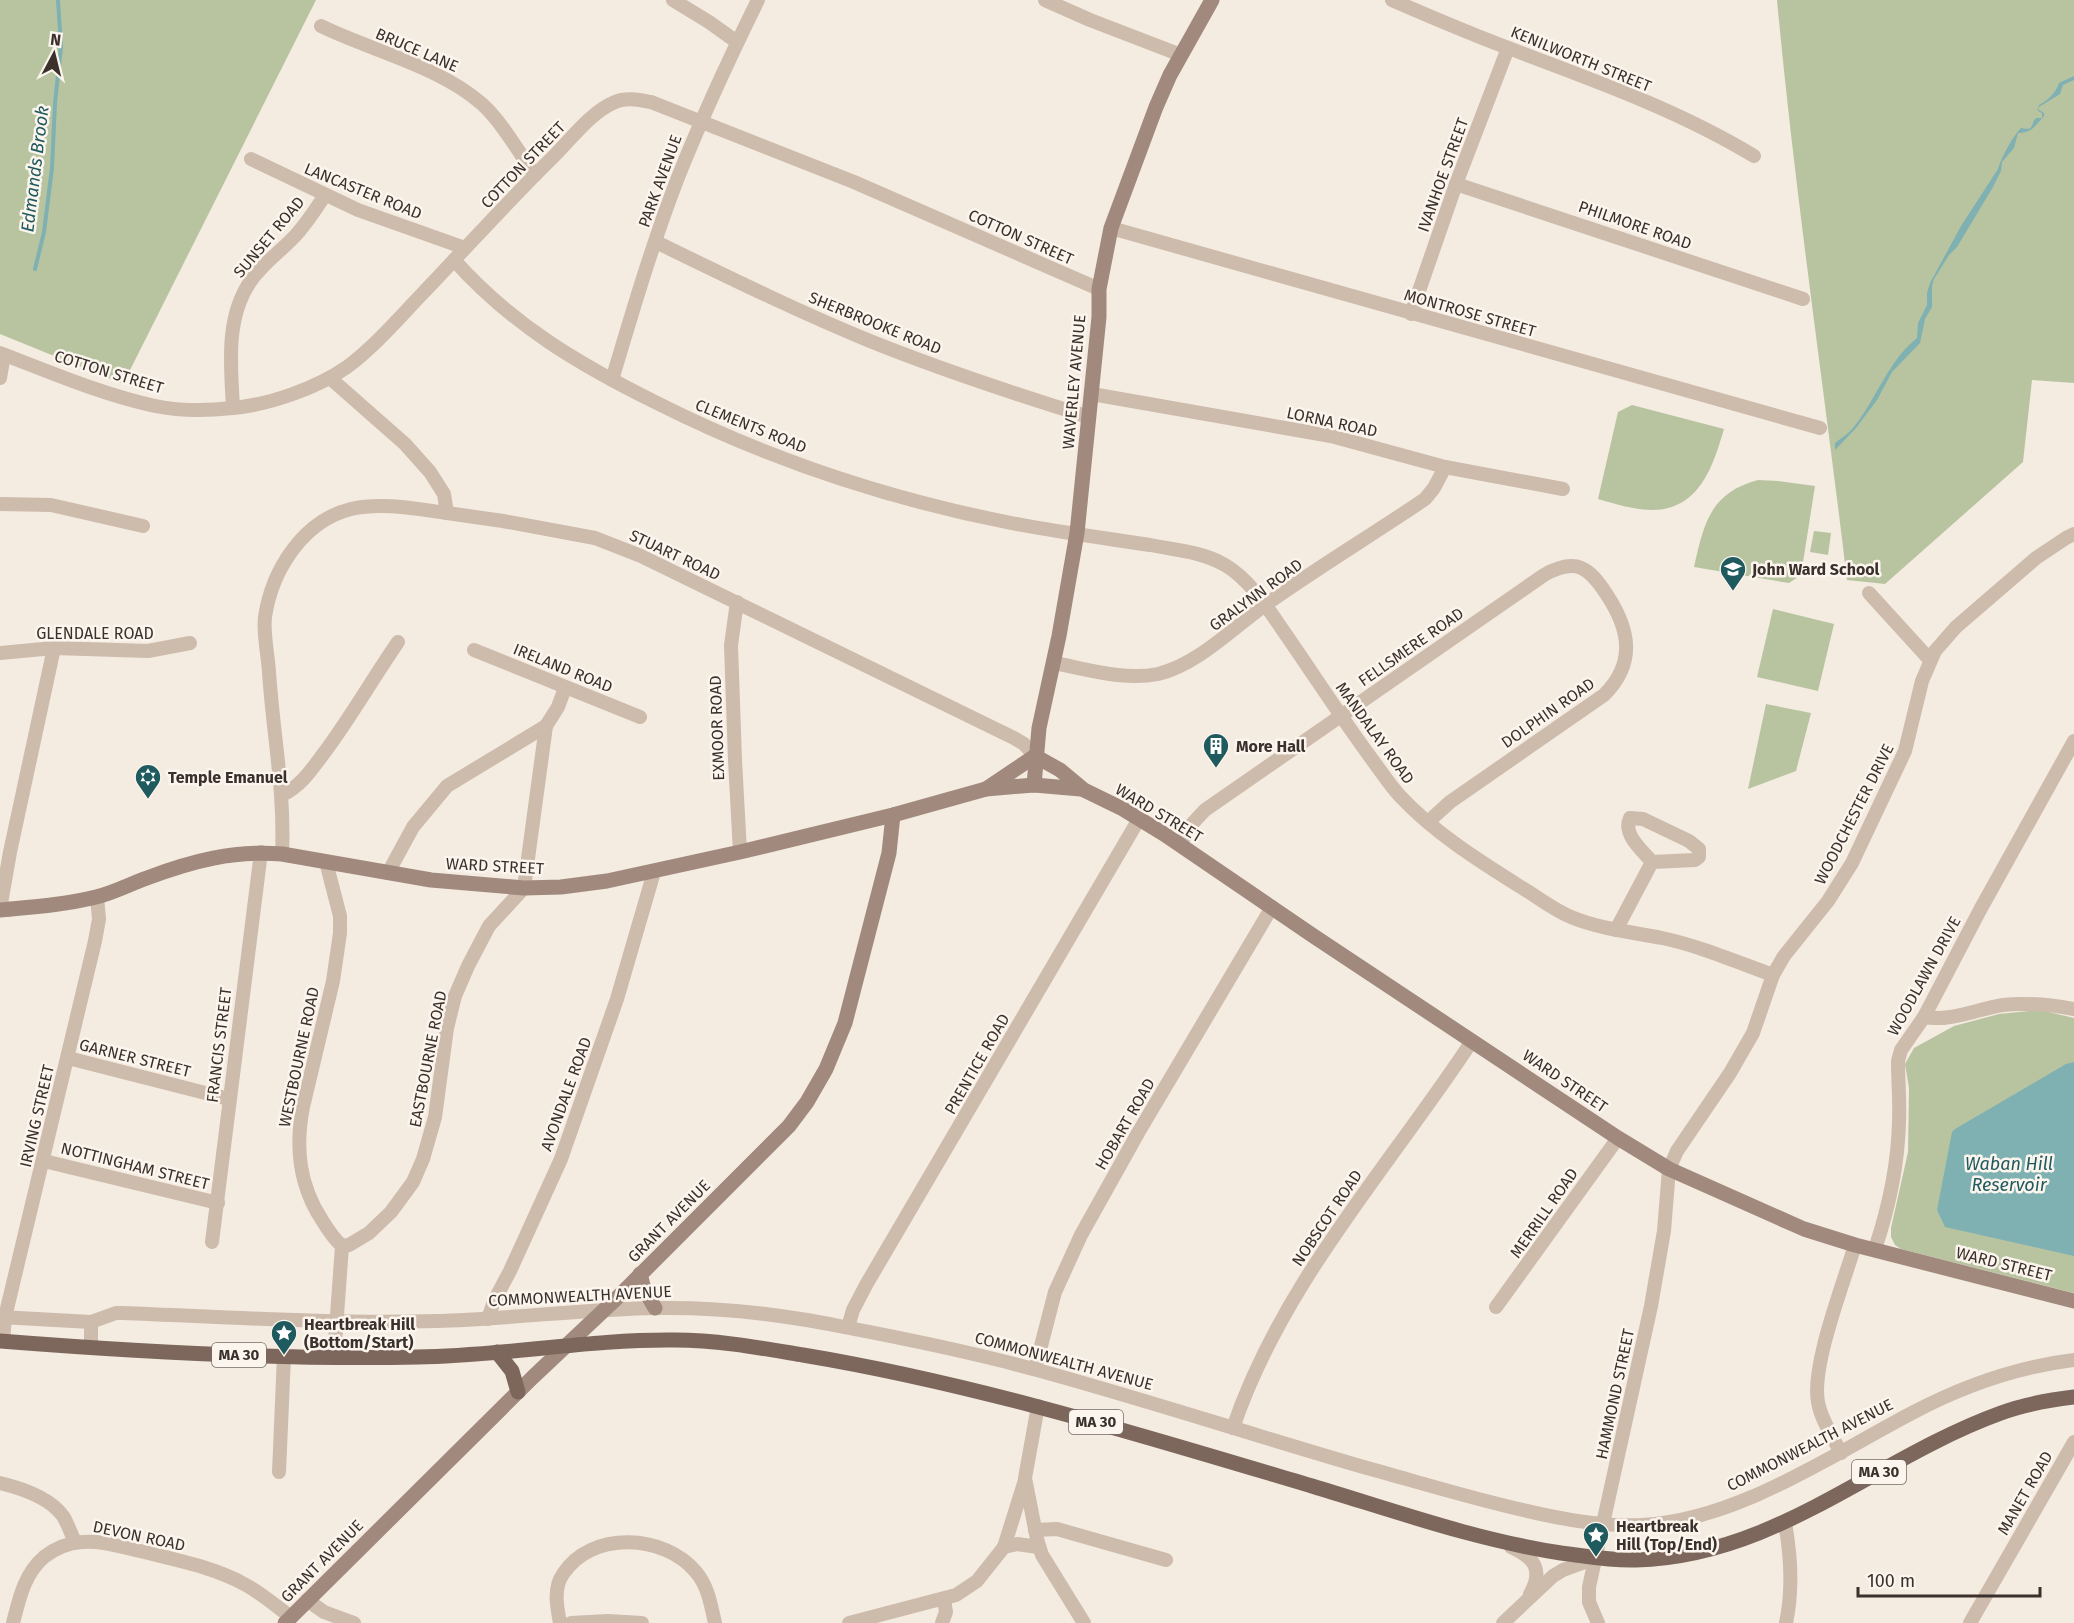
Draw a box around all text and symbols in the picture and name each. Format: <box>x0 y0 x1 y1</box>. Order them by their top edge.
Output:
street label: KENILWORTH STREET <box>1508 22 1655 96</box>
north arrow <box>24 24 84 84</box>
street label: BRUCE LANE <box>373 24 461 76</box>
text: N <box>49 30 62 50</box>
water label: Edmands Brook <box>16 104 54 233</box>
street label: IVANHOE STREET <box>1414 115 1473 235</box>
street label: COTTON STREET <box>477 117 570 212</box>
street label: PARK AVENUE <box>634 132 686 230</box>
street label: LANCASTER ROAD <box>301 159 425 223</box>
street label: SUNSET ROAD <box>230 193 308 281</box>
street label: PHILMORE ROAD <box>1576 197 1694 253</box>
street label: COTTON STREET <box>965 205 1077 269</box>
street label: MONTROSE STREET <box>1402 285 1539 341</box>
street label: SHERBROOKE ROAD <box>806 288 944 358</box>
street label: WAVERLEY AVENUE <box>1059 314 1089 450</box>
street label: COTTON STREET <box>52 346 167 398</box>
street label: CLEMENTS ROAD <box>693 395 809 457</box>
street label: LORNA ROAD <box>1285 403 1379 441</box>
street label: STUART ROAD <box>627 526 723 584</box>
school or university icon: John Ward School <box>1718 554 1748 592</box>
street label: GRALYNN ROAD <box>1206 555 1306 635</box>
place label: John Ward School <box>1751 560 1880 579</box>
street label: FELLSMERE ROAD <box>1355 604 1467 690</box>
street label: GLENDALE ROAD <box>36 624 154 643</box>
street label: IRELAND ROAD <box>511 639 615 697</box>
street label: DOLPHIN ROAD <box>1498 674 1598 752</box>
street label: EXMOOR ROAD <box>706 675 728 781</box>
street label: MANDALAY ROAD <box>1332 678 1418 788</box>
building icon: More Hall <box>1201 731 1231 769</box>
place label: More Hall <box>1236 737 1305 756</box>
street label: WOODCHESTER DRIVE <box>1810 741 1898 887</box>
synagogue icon: Temple Emanuel <box>133 762 163 800</box>
place label: Temple Emanuel <box>168 768 288 787</box>
street label: WARD STREET <box>1112 780 1207 847</box>
street label: WARD STREET <box>445 854 545 878</box>
street label: WOODLAWN DRIVE <box>1883 913 1965 1039</box>
street label: WESTBOURNE ROAD <box>275 985 323 1129</box>
street label: FRANCIS STREET <box>203 986 236 1104</box>
street label: EASTBOURNE ROAD <box>405 989 451 1129</box>
street label: PRENTICE ROAD <box>940 1010 1014 1118</box>
street label: AVONDALE ROAD <box>537 1034 595 1154</box>
street label: GARNER STREET <box>77 1035 193 1081</box>
street label: WARD STREET <box>1519 1046 1612 1117</box>
street label: IRVING STREET <box>16 1062 58 1169</box>
street label: HOBART ROAD <box>1091 1075 1159 1173</box>
street label: NOTTINGHAM STREET <box>59 1138 212 1194</box>
water label: Waban Hill Reservoir <box>1965 1153 2053 1196</box>
street label: MERRILL ROAD <box>1506 1164 1582 1262</box>
street label: NOBSCOT ROAD <box>1288 1166 1366 1270</box>
street label: GRANT AVENUE <box>624 1176 714 1266</box>
street label: WARD STREET <box>1954 1243 2055 1285</box>
street label: COMMONWEALTH AVENUE <box>488 1282 672 1310</box>
place label: Heartbreak Hill (Bottom/Start) <box>304 1315 415 1352</box>
place icon: Heartbreak Hill (Bottom/Start) <box>269 1318 299 1356</box>
street label: HAMMOND STREET <box>1592 1326 1638 1461</box>
street label: COMMONWEALTH AVENUE <box>973 1328 1155 1394</box>
road number: MA 30 <box>212 1343 266 1367</box>
street label: COMMONWEALTH AVENUE <box>1724 1395 1896 1495</box>
road number: MA 30 <box>1069 1410 1123 1434</box>
street label: MANET ROAD <box>1993 1448 2057 1538</box>
road number: MA 30 <box>1852 1460 1906 1484</box>
street label: GRANT AVENUE <box>277 1516 367 1606</box>
street label: DEVON ROAD <box>91 1517 187 1555</box>
place label: Heartbreak Hill (Top/End) <box>1616 1517 1717 1554</box>
place icon: Heartbreak Hill (Top/End) <box>1581 1520 1611 1558</box>
scale bar <box>1858 1560 2040 1598</box>
text: 100 m <box>1867 1570 1915 1592</box>

